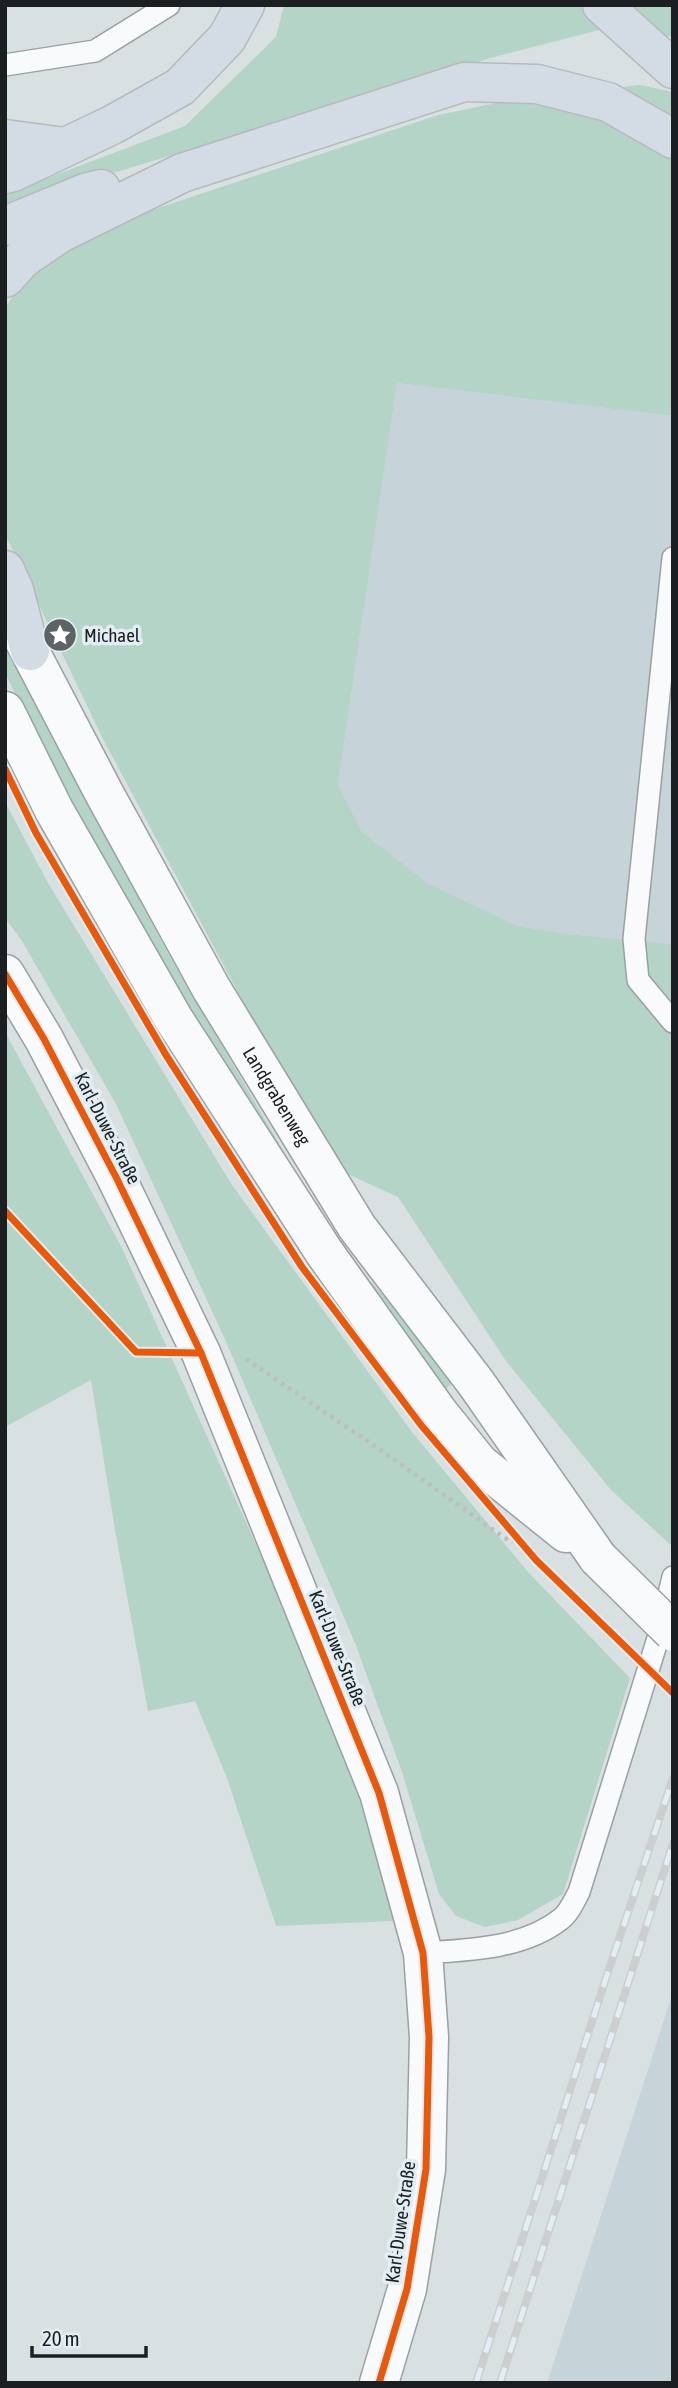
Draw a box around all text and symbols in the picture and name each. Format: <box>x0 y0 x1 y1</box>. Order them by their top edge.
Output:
place icon: Michael <box>41 616 79 654</box>
place label: Michael <box>84 624 140 646</box>
street label: Landgrabenweg <box>239 1043 316 1150</box>
street label: Karl-Duwe-Straße <box>70 1068 146 1188</box>
street label: Karl-Duwe-Straße <box>305 1587 371 1709</box>
street label: Karl-Duwe-Straße <box>381 2160 419 2284</box>
scale bar <box>32 2314 145 2358</box>
text: 20 m <box>42 2326 80 2350</box>

